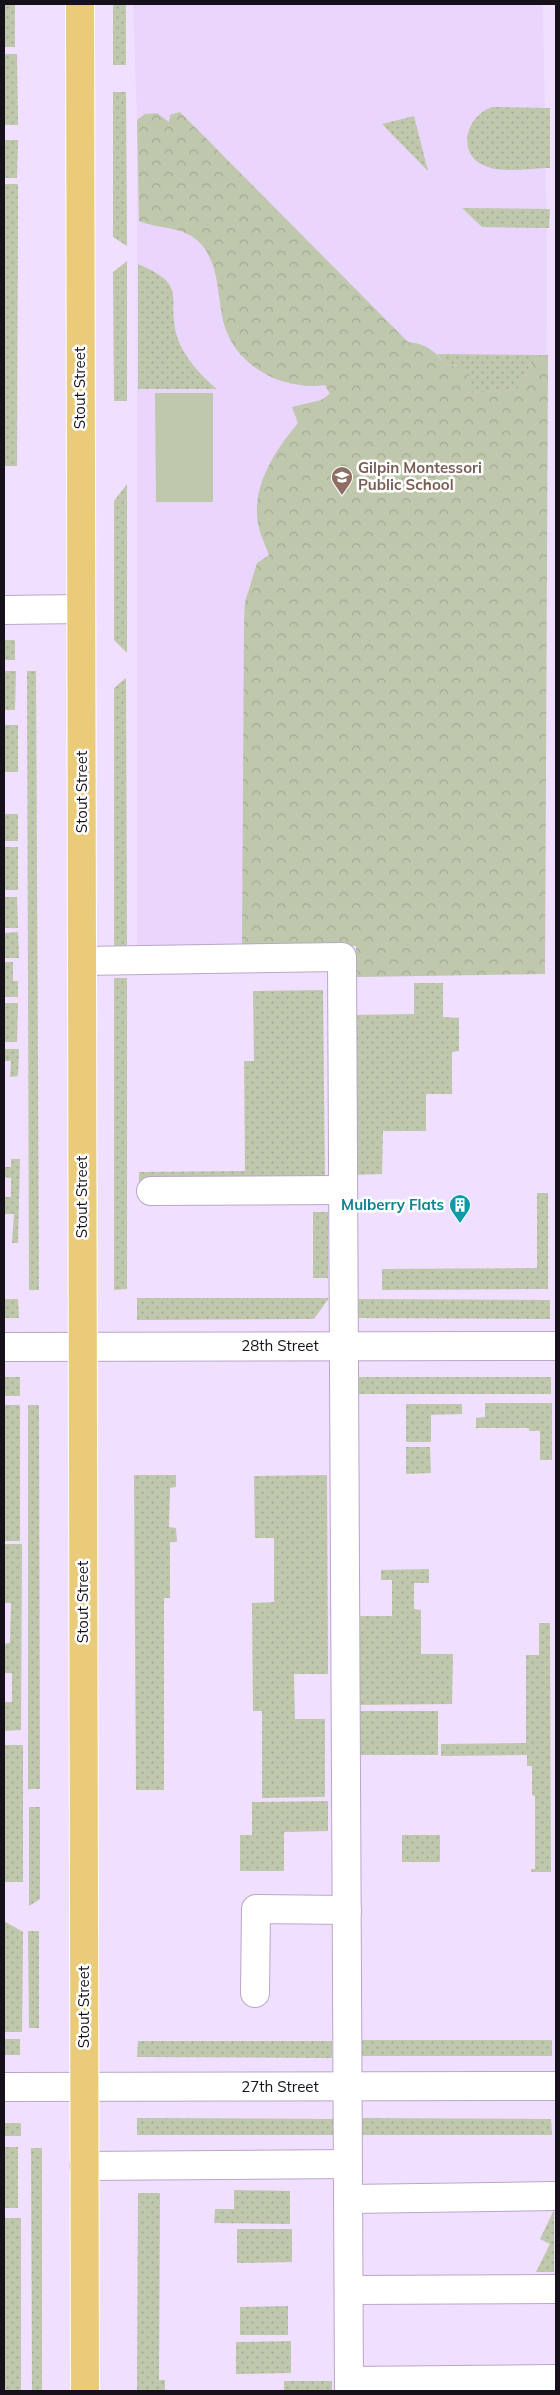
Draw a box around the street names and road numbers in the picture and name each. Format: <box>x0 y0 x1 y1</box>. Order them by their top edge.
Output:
street label: Stout Street <box>70 347 89 429</box>
street label: Stout Street <box>72 751 91 833</box>
street label: Stout Street <box>72 1156 91 1238</box>
street label: 28th Street <box>241 1336 319 1355</box>
street label: Stout Street <box>73 1561 92 1643</box>
street label: Stout Street <box>74 1966 93 2048</box>
street label: 27th Street <box>241 2077 319 2096</box>

